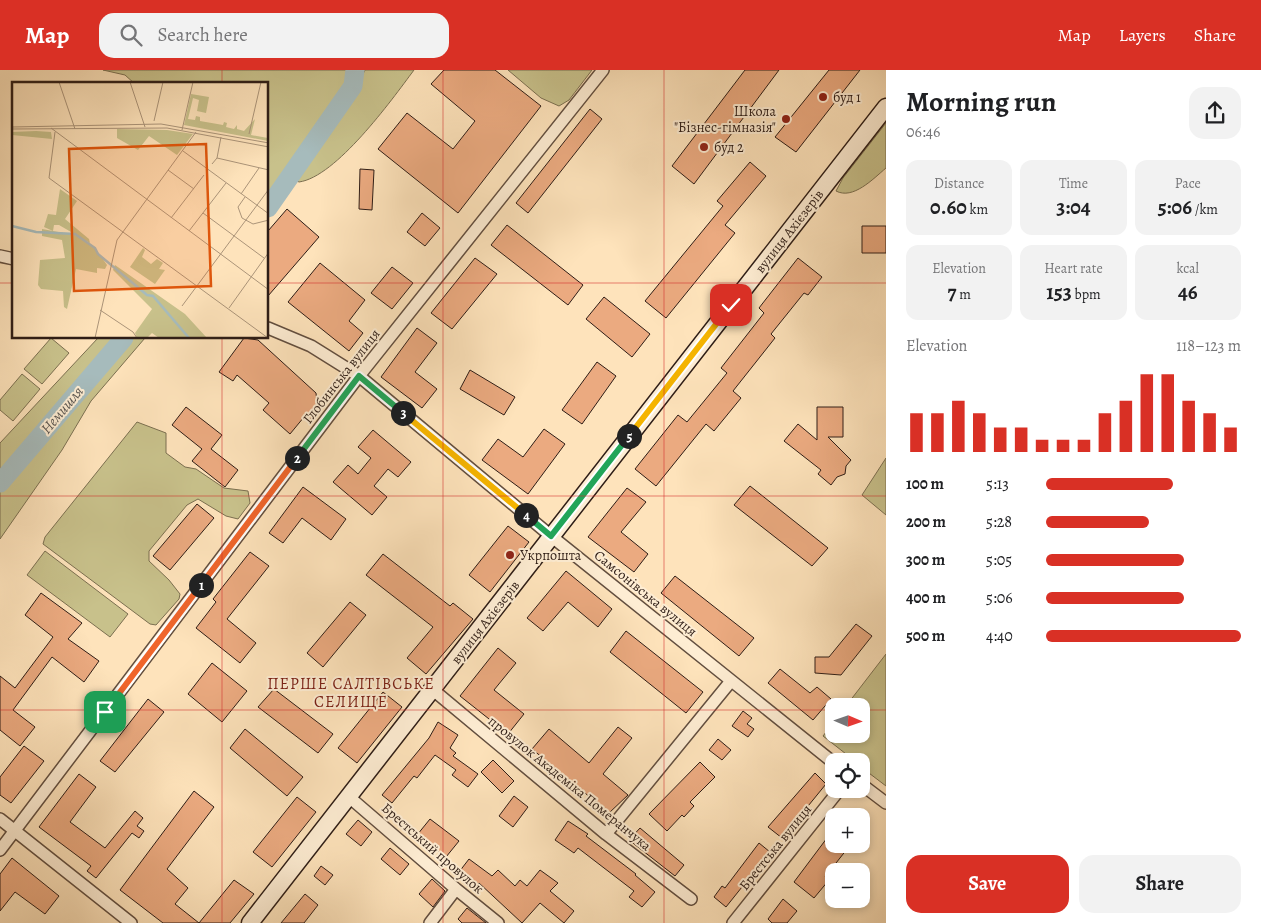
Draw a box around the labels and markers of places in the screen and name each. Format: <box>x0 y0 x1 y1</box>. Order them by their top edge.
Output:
place label: буд 1 <box>833 88 861 107</box>
marker: буд 1 <box>817 91 829 103</box>
place label: Школа "Бізнес-гімназія" <box>674 102 777 137</box>
marker: Школа "Бізнес-гімназія" <box>780 113 792 125</box>
place label: буд 2 <box>714 138 744 157</box>
marker: буд 2 <box>698 141 710 153</box>
pin <box>710 284 752 326</box>
pin: 3 <box>390 400 416 426</box>
pin: 5 <box>616 424 642 448</box>
pin: 2 <box>284 446 310 470</box>
pin: 4 <box>514 502 538 528</box>
place label: Укрпошта <box>520 546 582 565</box>
marker: Укрпошта <box>504 549 516 561</box>
pin: 1 <box>188 572 214 598</box>
pin <box>84 691 126 733</box>

